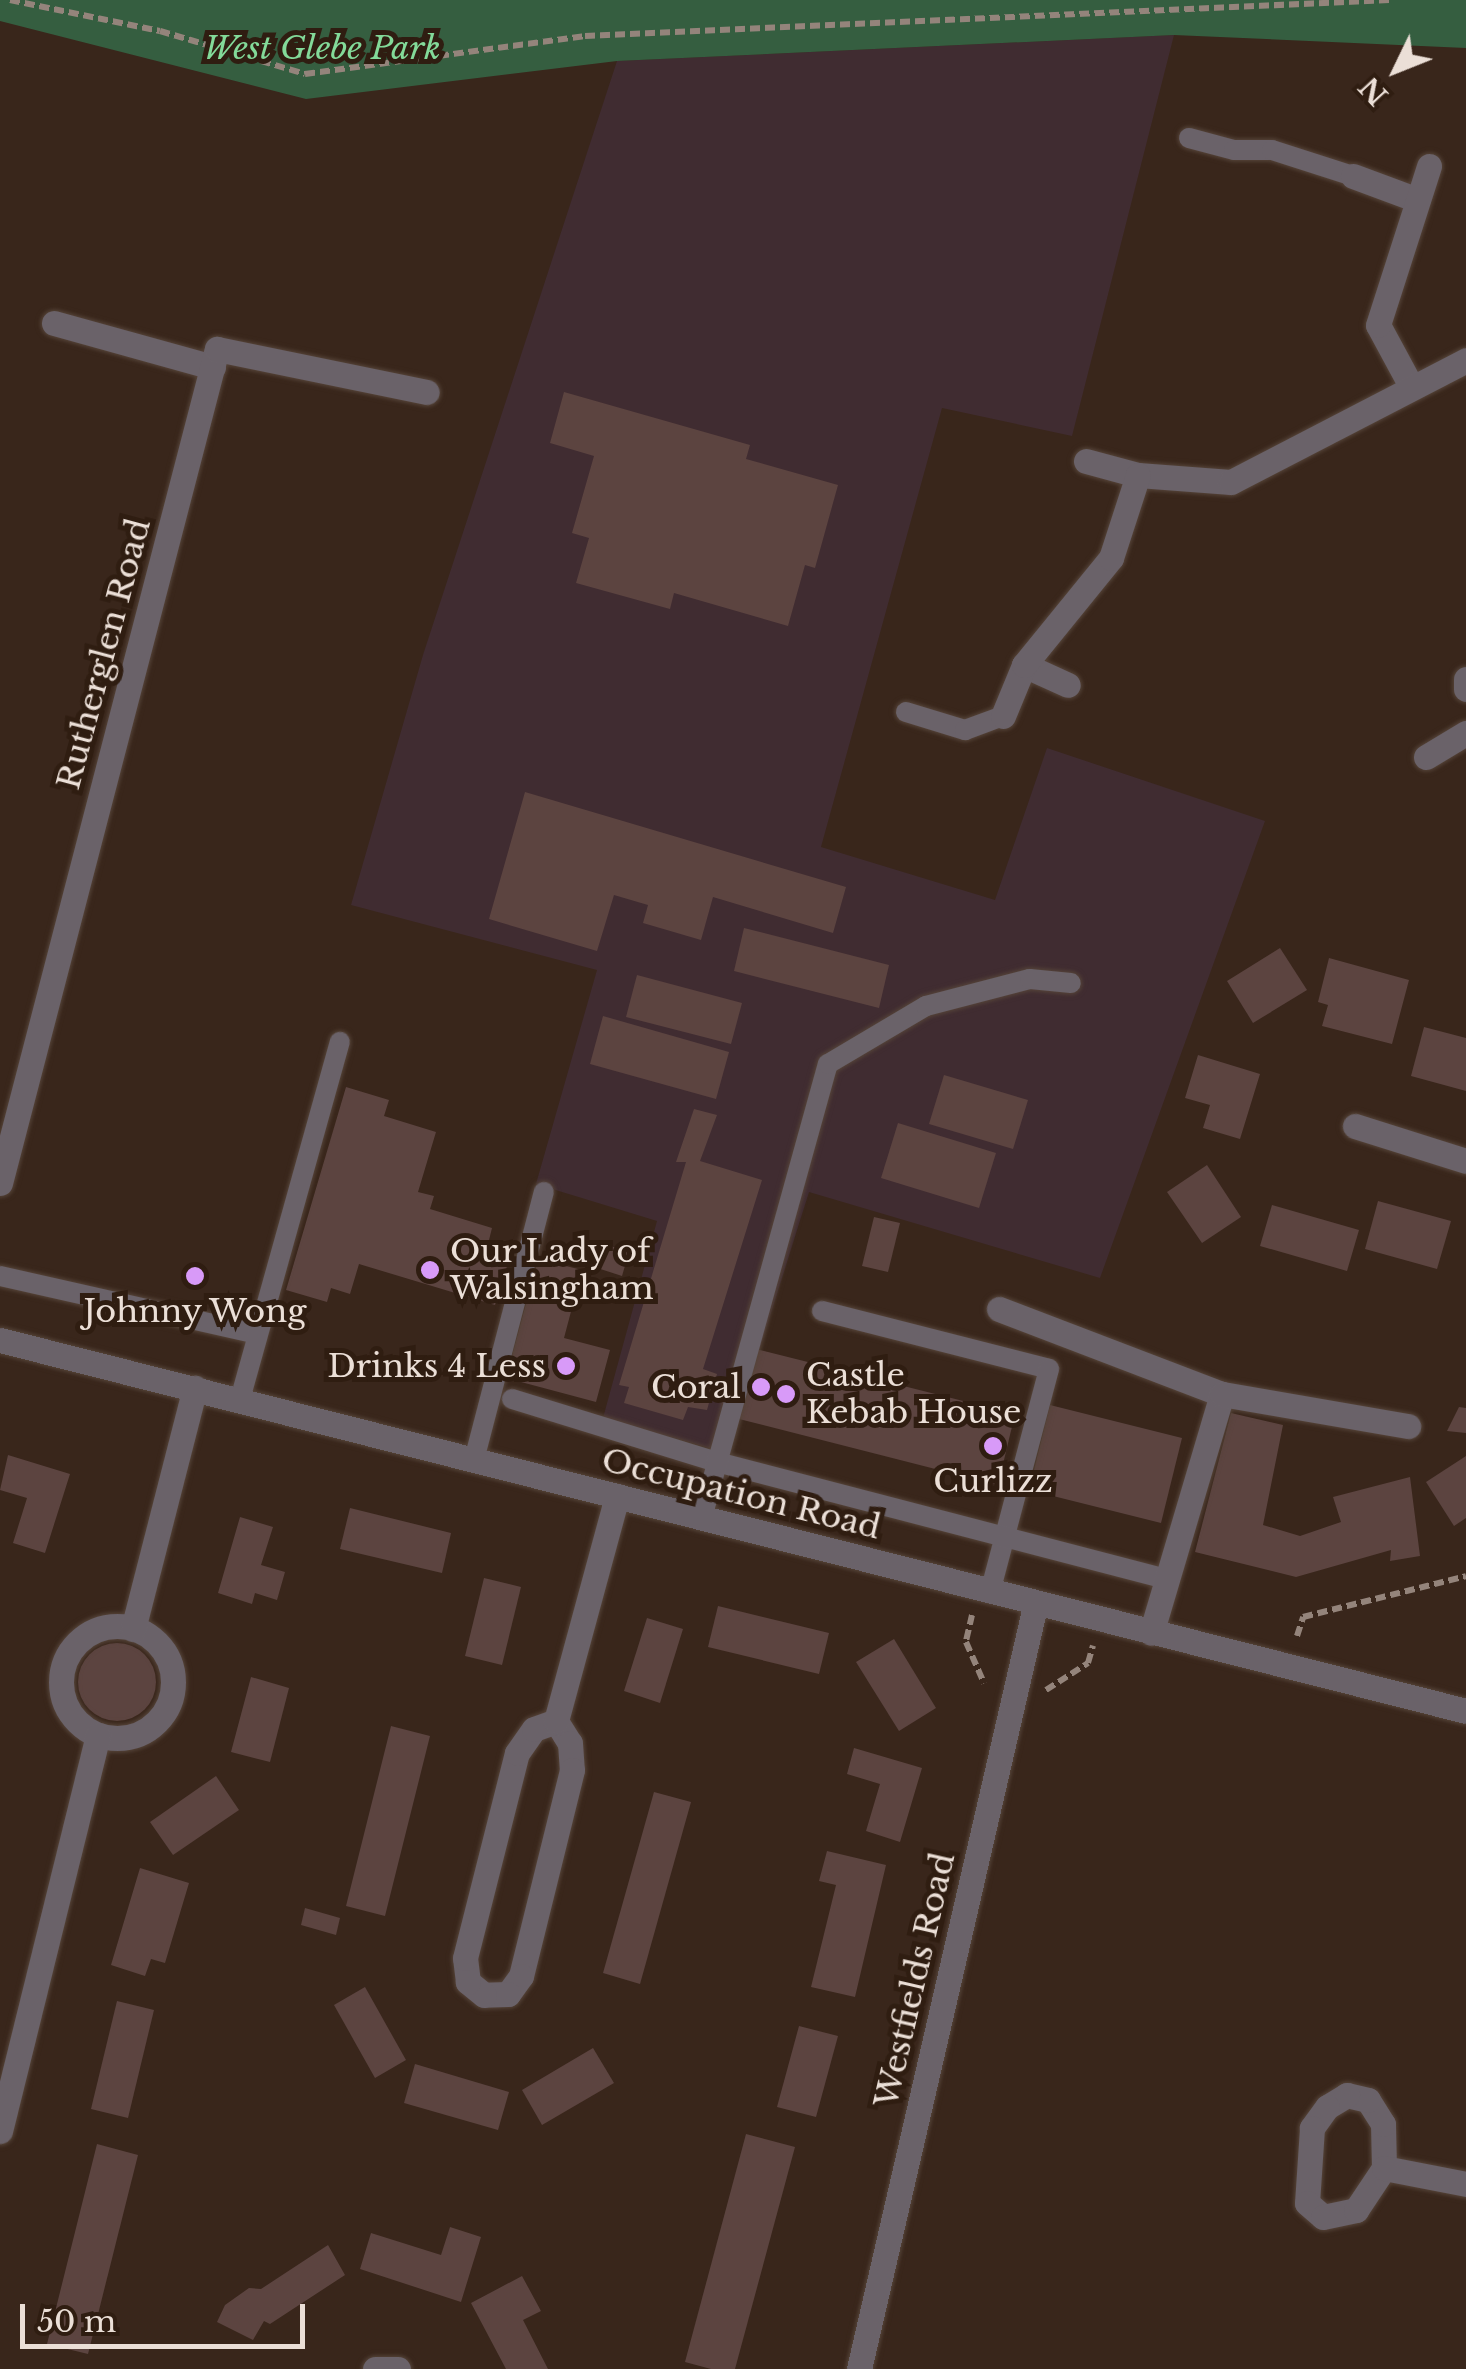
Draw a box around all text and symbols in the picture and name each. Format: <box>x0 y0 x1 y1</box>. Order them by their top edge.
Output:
north arrow <box>1346 20 1446 120</box>
park label: West Glebe Park <box>203 29 441 67</box>
text: N <box>1352 69 1395 112</box>
street label: Rutherglen Road <box>49 514 159 794</box>
place label: Our Lady of Walsingham <box>450 1233 654 1308</box>
marker: Our Lady of Walsingham <box>419 1259 441 1281</box>
marker: Johnny Wong <box>184 1265 206 1287</box>
place label: Johnny Wong <box>82 1292 308 1330</box>
place label: Drinks 4 Less <box>328 1347 546 1385</box>
marker: Drinks 4 Less <box>555 1355 577 1377</box>
place label: Castle Kebab House <box>806 1357 1021 1432</box>
place label: Coral <box>651 1368 741 1406</box>
marker: Coral <box>750 1376 772 1398</box>
marker: Castle Kebab House <box>775 1383 797 1405</box>
marker: Curlizz <box>982 1435 1004 1457</box>
street label: Occupation Road <box>598 1441 884 1547</box>
place label: Curlizz <box>933 1462 1053 1500</box>
street label: Westfields Road <box>867 1849 963 2111</box>
scale bar <box>25 2284 310 2346</box>
text: 50 m <box>37 2303 116 2340</box>

